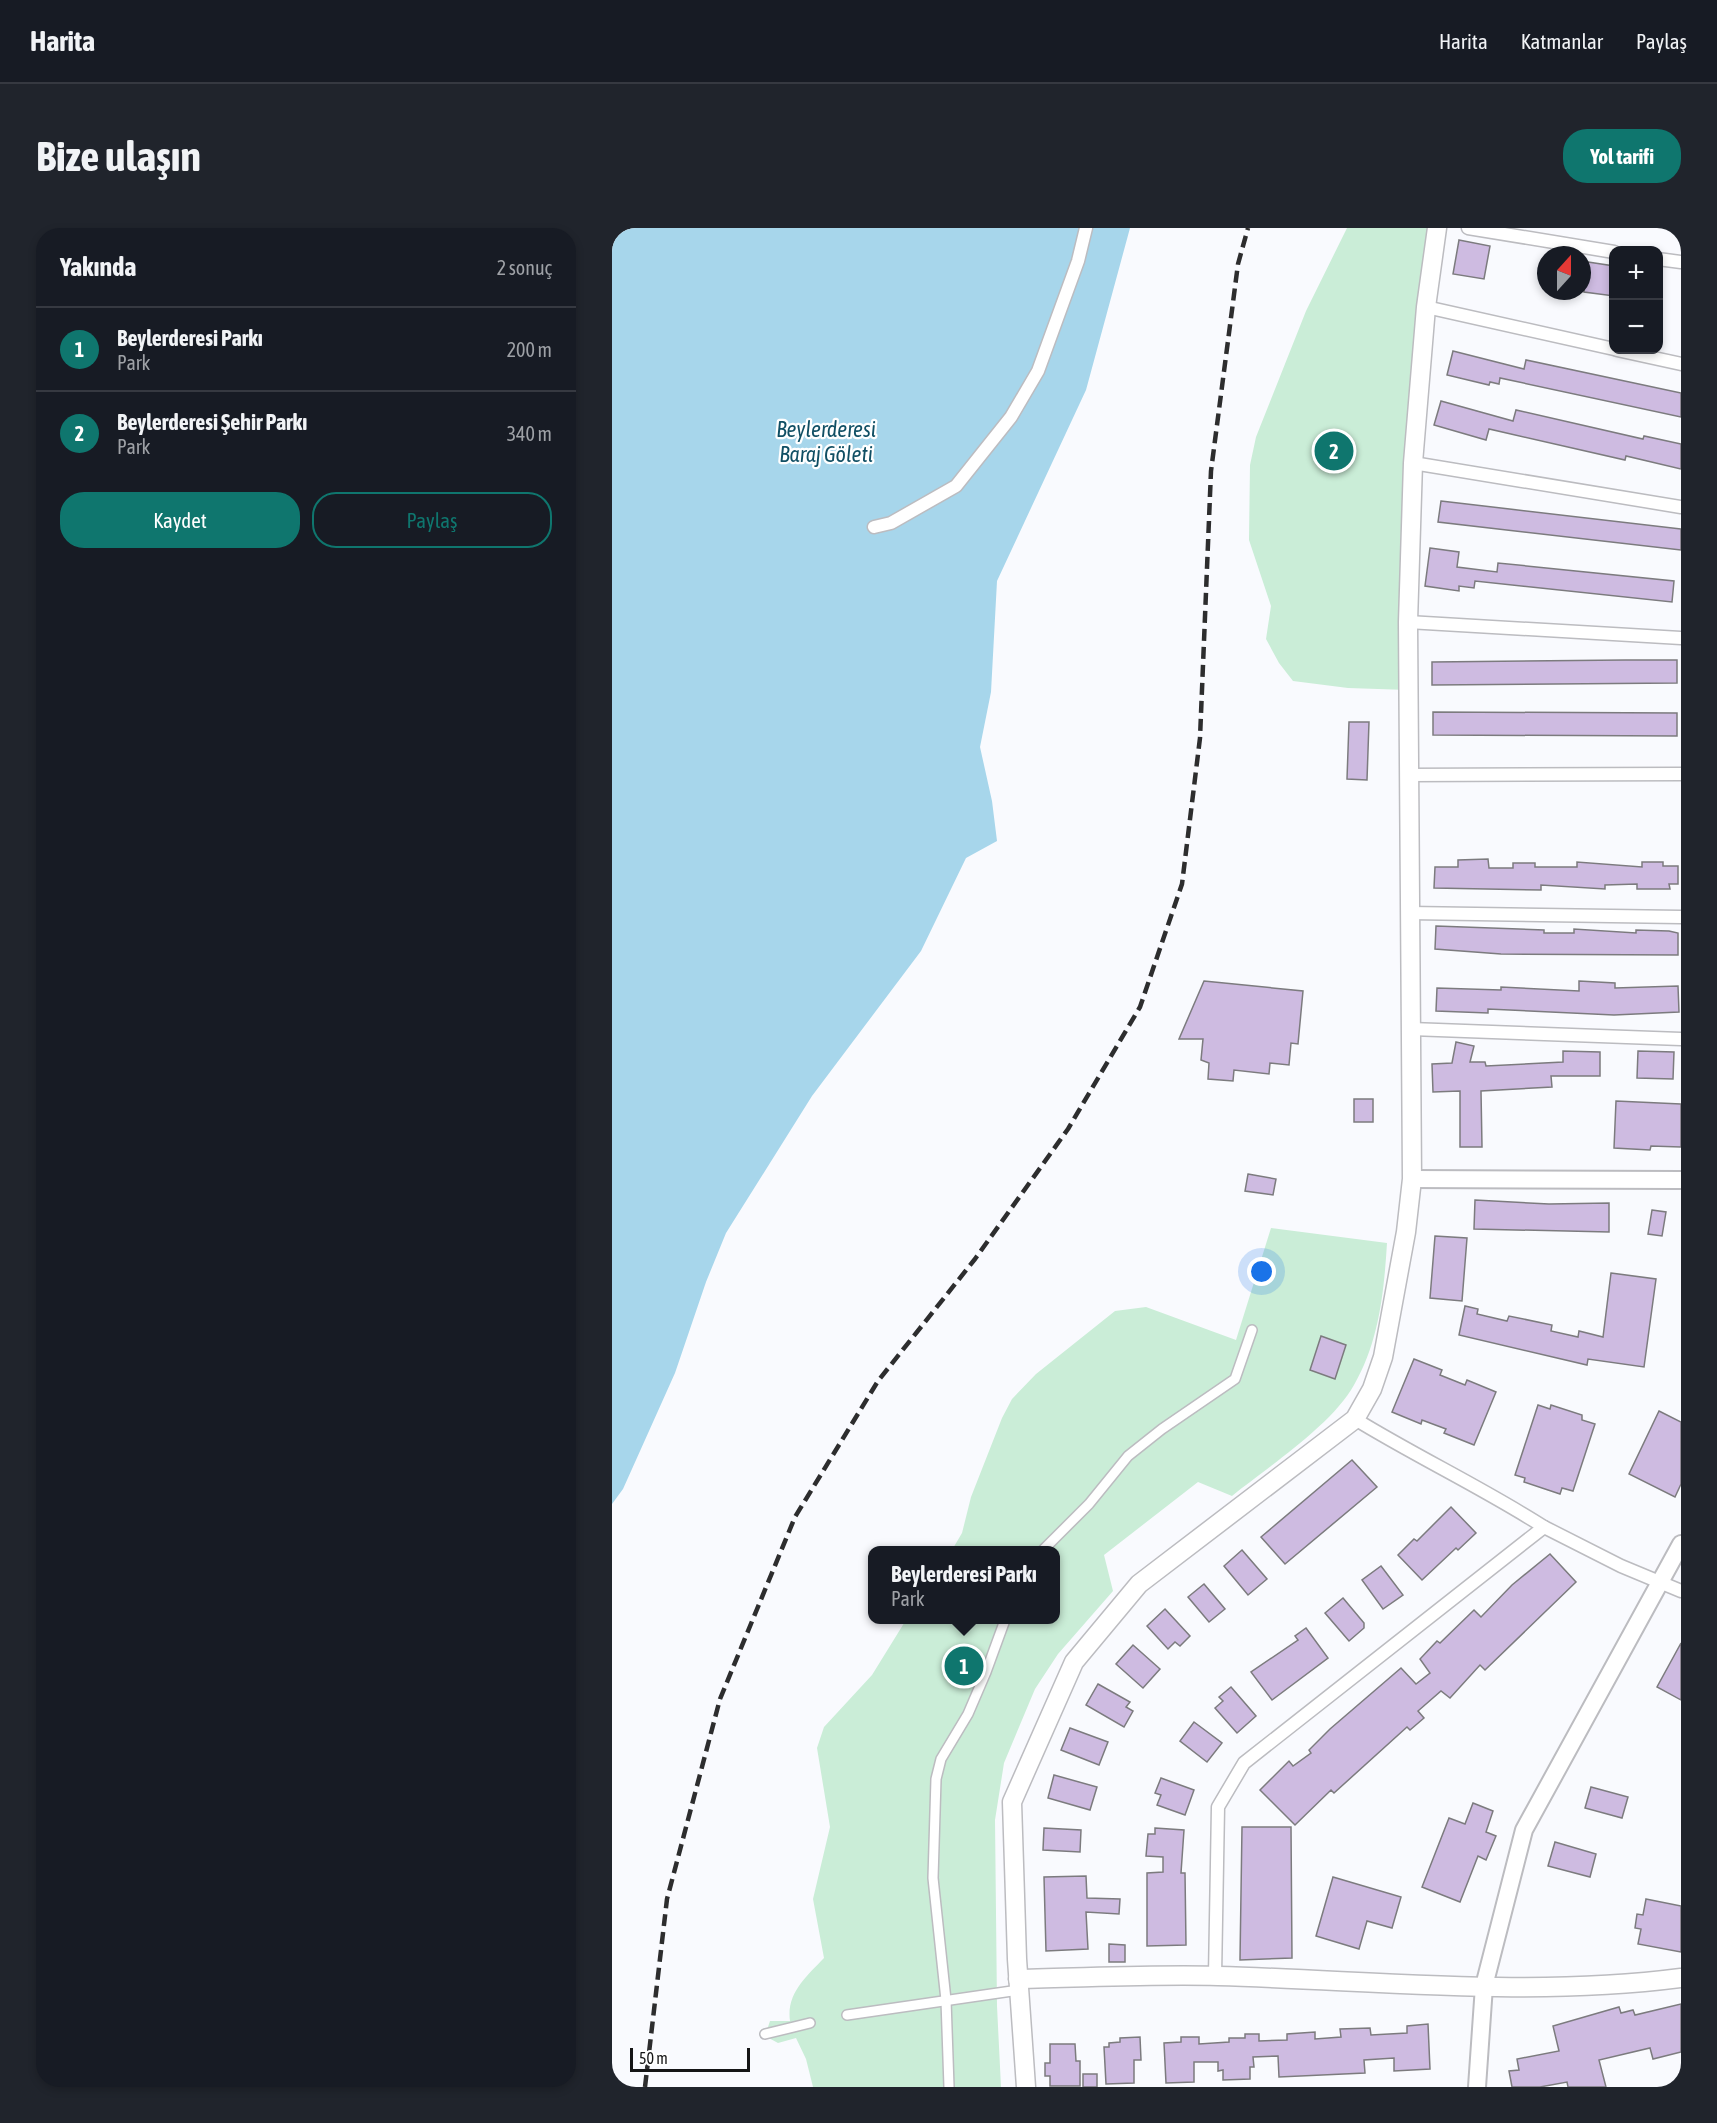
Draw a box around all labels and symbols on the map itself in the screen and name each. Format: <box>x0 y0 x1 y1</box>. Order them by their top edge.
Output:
north arrow <box>1537 246 1591 300</box>
water label: Beylerderesi Baraj Göleti <box>776 416 876 467</box>
pin: 2 <box>1314 428 1354 474</box>
your location <box>1247 1257 1276 1286</box>
pin: 1 <box>944 1644 984 1688</box>
scale bar <box>630 2045 750 2072</box>

